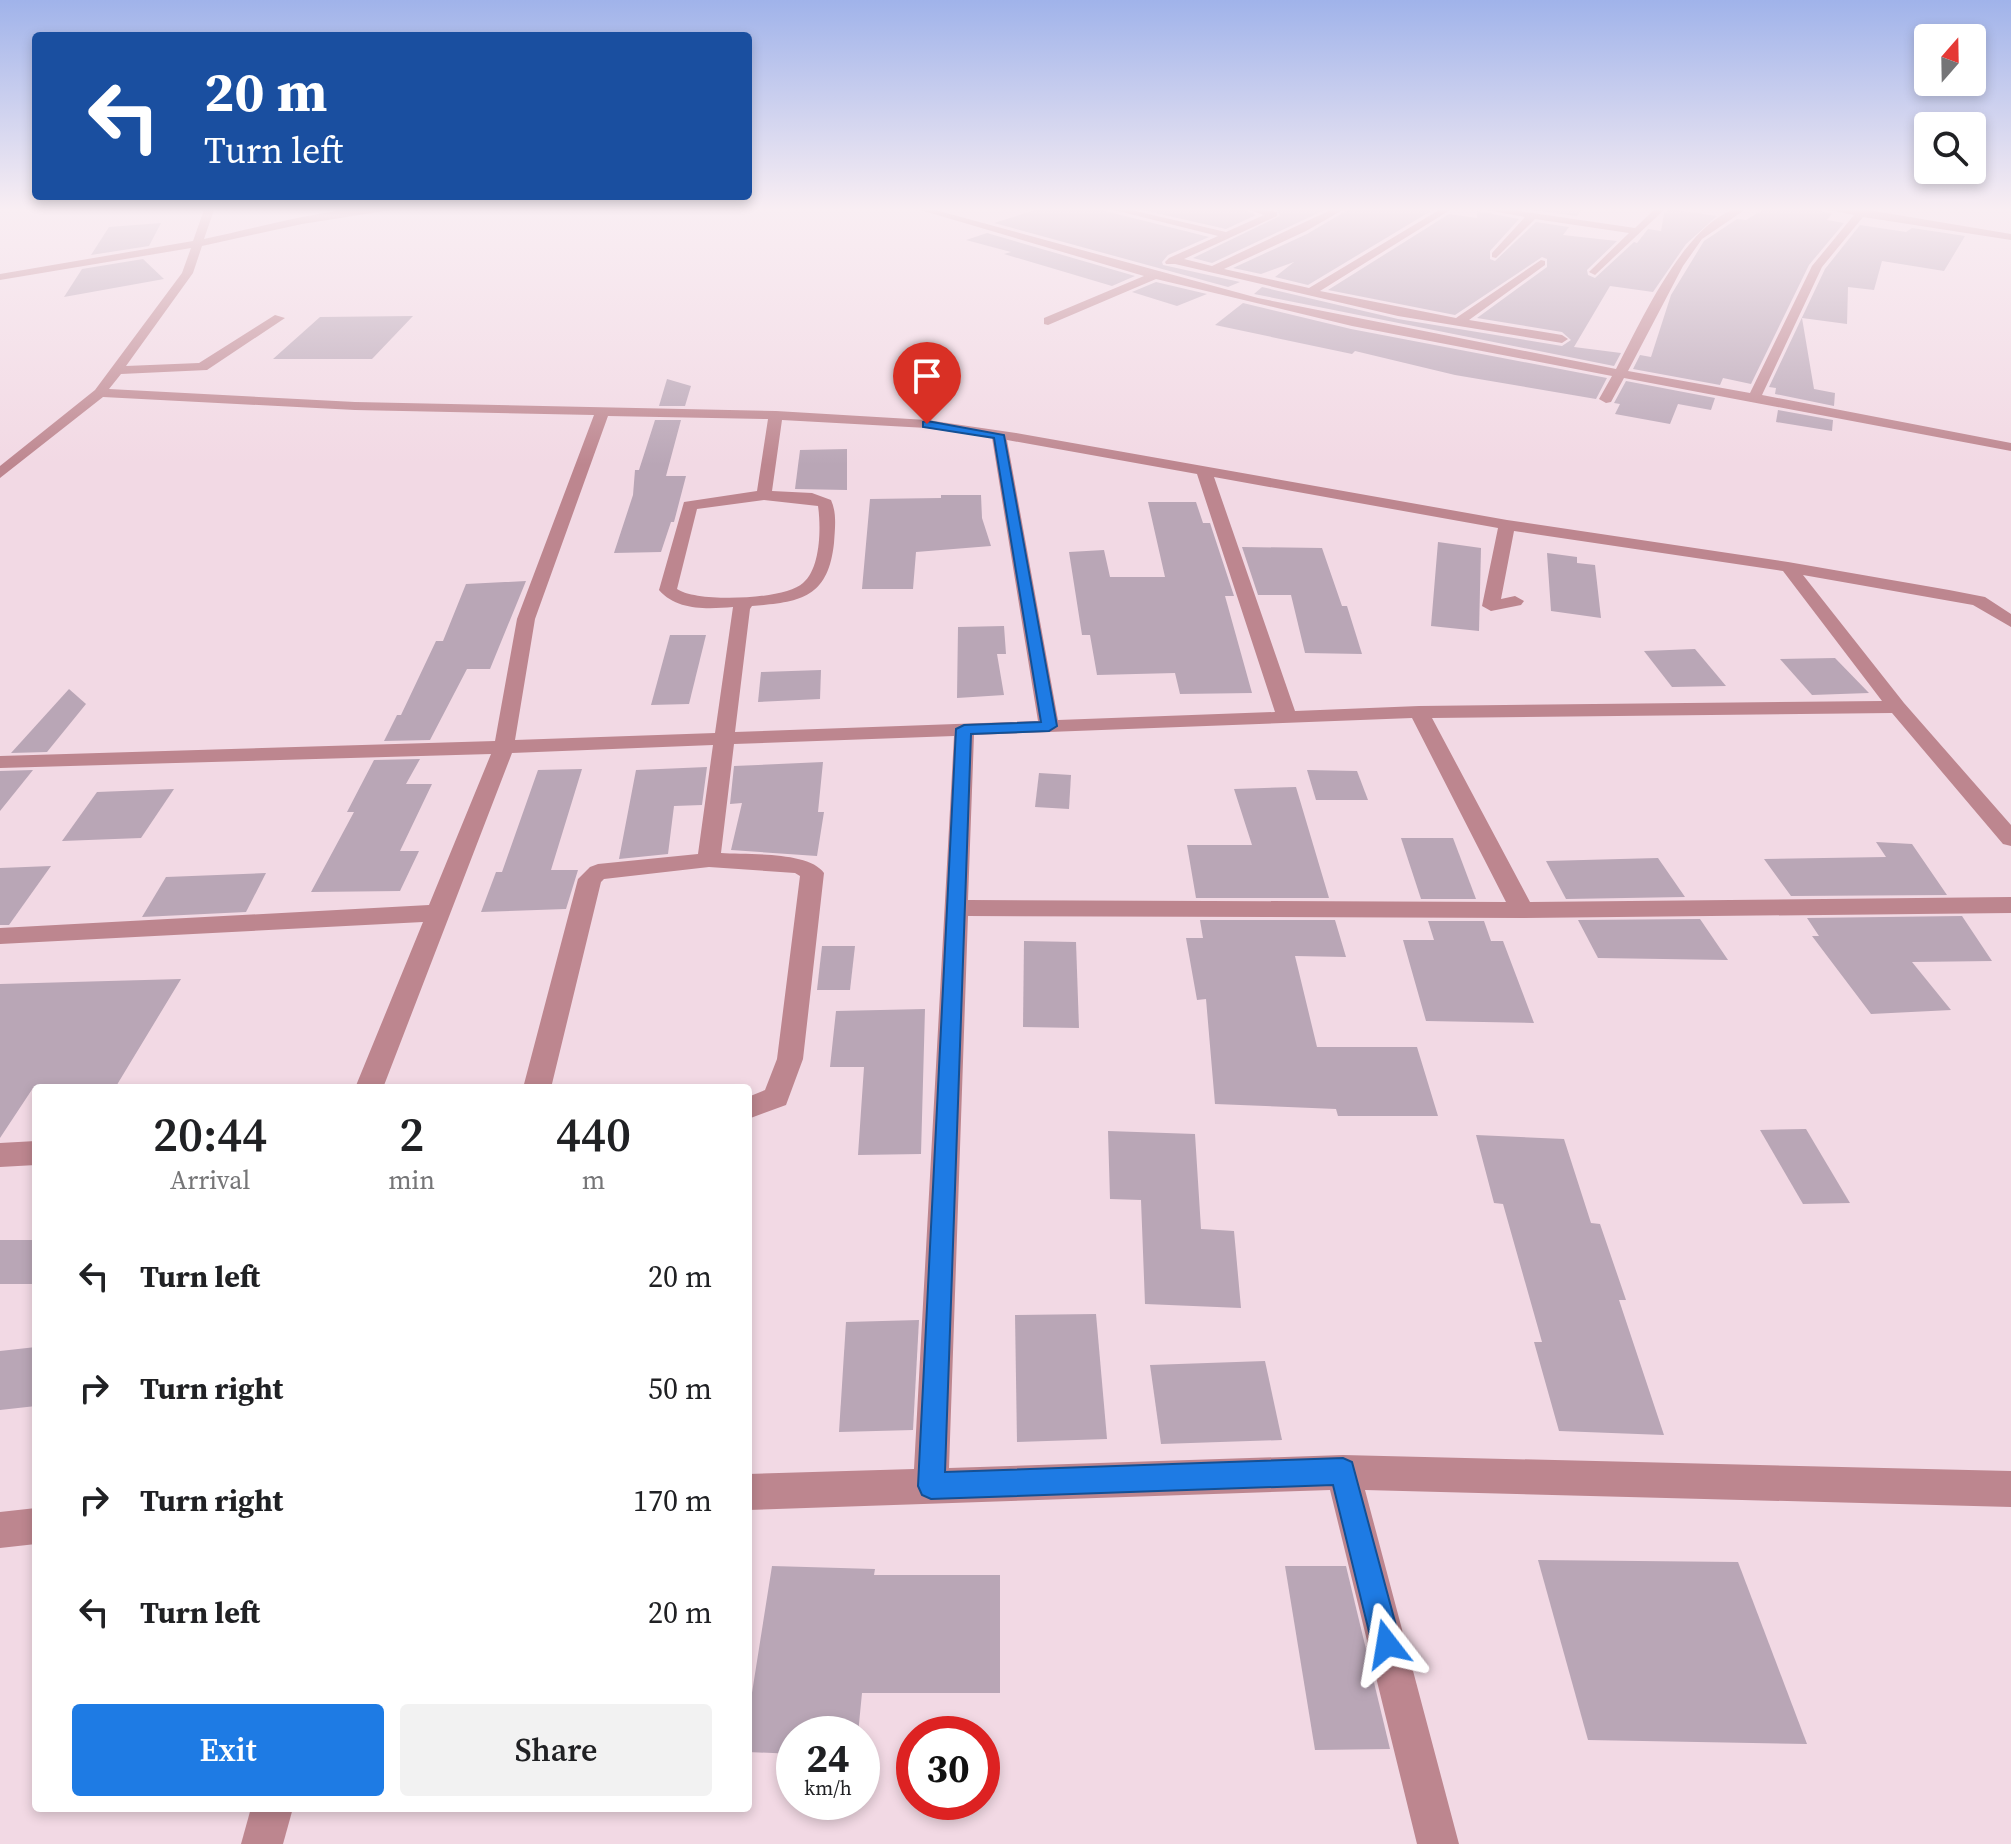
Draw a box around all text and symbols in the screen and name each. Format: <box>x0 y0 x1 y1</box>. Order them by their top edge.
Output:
north arrow <box>1914 24 1986 96</box>
map controls <box>1914 24 1986 184</box>
text: 20 m <box>204 53 327 130</box>
icon: left <box>72 64 176 168</box>
button: search <box>1914 112 1986 184</box>
text: Turn left <box>204 126 343 175</box>
pin <box>893 342 961 424</box>
icon: arrive <box>905 354 949 398</box>
text: 20:44 <box>153 1101 267 1167</box>
text: 2 <box>399 1101 424 1167</box>
text: 440 <box>556 1101 631 1167</box>
text: Arrival <box>170 1162 250 1198</box>
text: min <box>388 1162 435 1198</box>
text: m <box>582 1162 605 1198</box>
icon: left <box>72 1254 116 1298</box>
text: Turn left <box>140 1256 260 1297</box>
text: 20 m <box>648 1256 712 1297</box>
icon: right <box>72 1366 116 1410</box>
text: Turn right <box>140 1368 283 1409</box>
text: 50 m <box>648 1368 712 1409</box>
icon: right <box>72 1478 116 1522</box>
text: Turn right <box>140 1480 283 1521</box>
text: 170 m <box>633 1480 712 1521</box>
icon: left <box>72 1590 116 1634</box>
text: Turn left <box>140 1592 260 1633</box>
text: 20 m <box>648 1592 712 1633</box>
position arrow <box>1345 1602 1429 1686</box>
button: Exit <box>72 1704 384 1796</box>
button: Share <box>400 1704 712 1796</box>
speed limit sign: 30 <box>896 1716 1000 1820</box>
text: 24 <box>806 1731 850 1785</box>
text: km/h <box>804 1774 852 1802</box>

